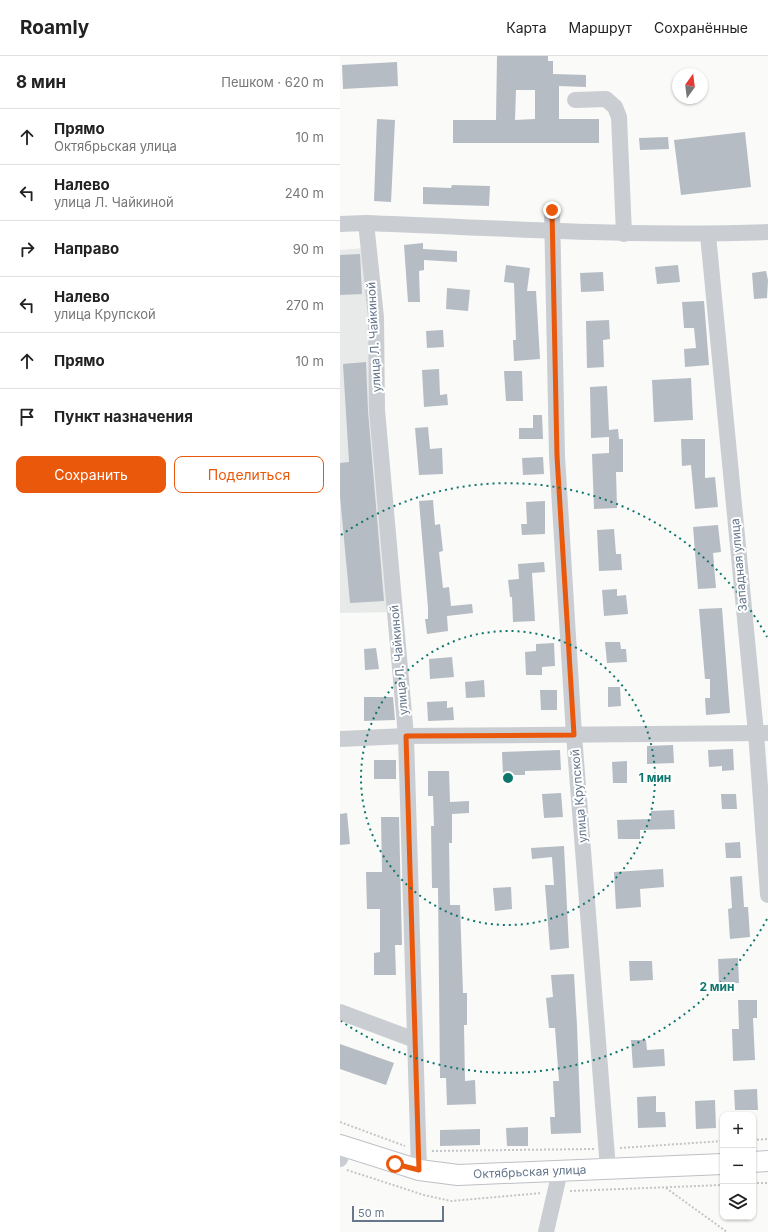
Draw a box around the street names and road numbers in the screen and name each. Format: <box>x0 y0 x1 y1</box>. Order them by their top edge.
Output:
street label: улица Л. Чайкиной <box>363 281 384 393</box>
street label: Западная улица <box>727 518 750 612</box>
street label: улица Л. Чайкиной <box>386 604 411 716</box>
street label: улица Крупской <box>567 749 590 843</box>
street label: Октябрьская улица <box>473 1162 587 1181</box>

